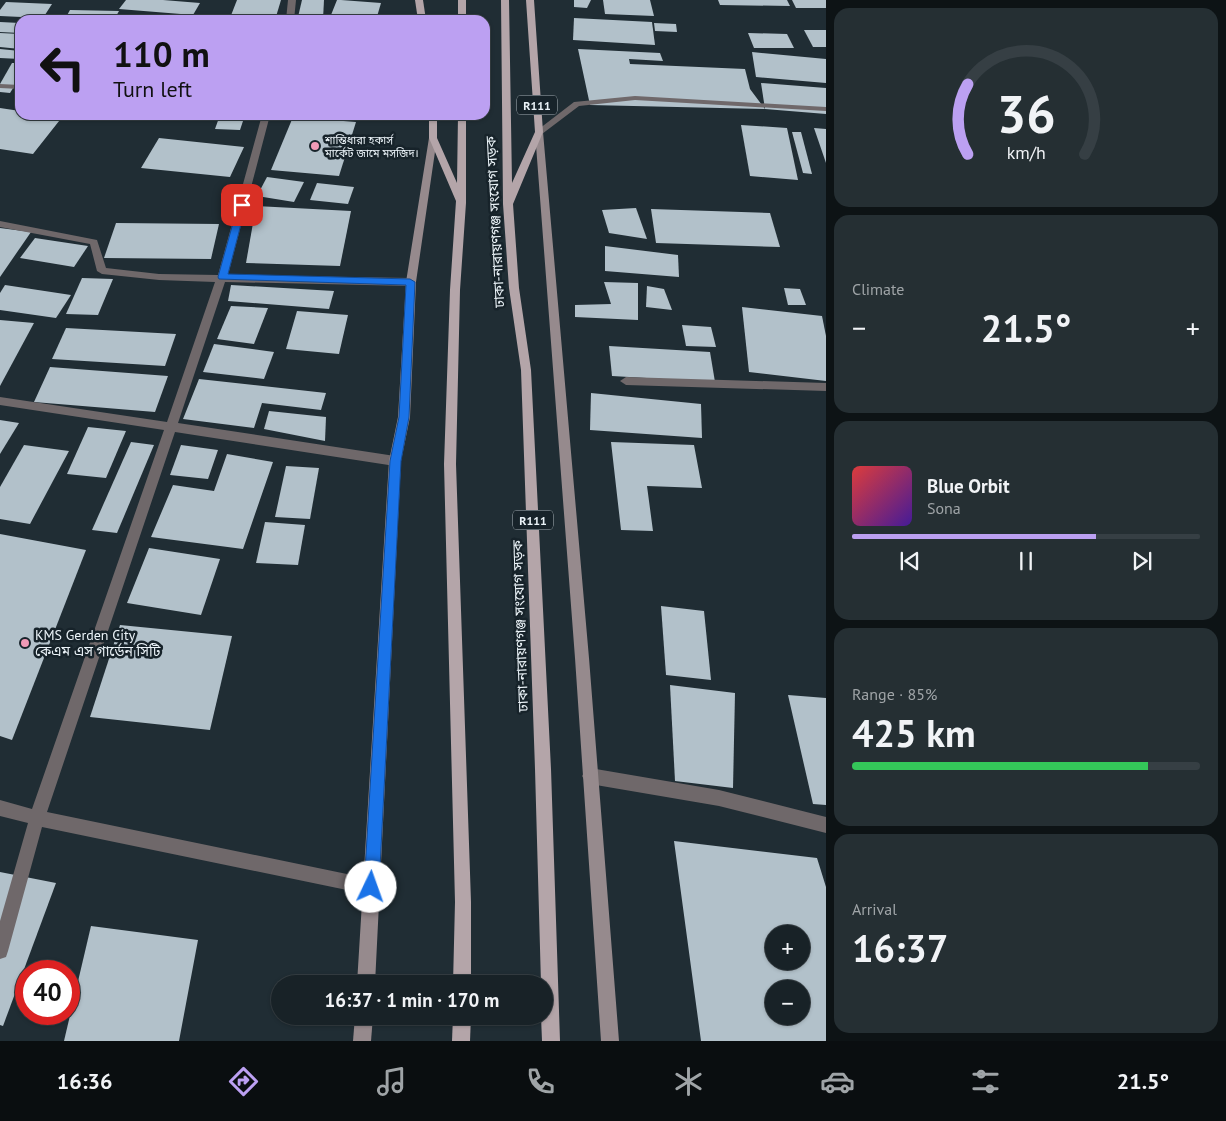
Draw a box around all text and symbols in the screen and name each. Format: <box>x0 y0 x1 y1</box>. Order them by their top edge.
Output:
text: 110 m <box>113 31 210 77</box>
icon: left <box>30 35 95 100</box>
text: Turn left <box>113 75 192 103</box>
text: 36 <box>997 80 1055 147</box>
road number: R111 <box>517 96 557 114</box>
place label: শান্তিধারা হকার্স মার্কেট জামে মসজিদ। <box>324 133 419 160</box>
street label: ঢাকা-নারায়ণগঞ্জ সংযোগ সড়ক <box>481 135 509 309</box>
marker: শান্তিধারা হকার্স মার্কেট জামে মসজিদ। <box>309 140 321 152</box>
text: km/h <box>1006 141 1046 164</box>
pin <box>221 184 263 226</box>
icon: arrive <box>228 191 256 219</box>
text: Climate <box>852 279 904 299</box>
text: 21.5° <box>981 303 1071 352</box>
text: − <box>852 309 866 346</box>
text: + <box>1186 309 1200 346</box>
text: Blue Orbit <box>927 474 1010 498</box>
text: Sona <box>927 498 961 518</box>
road number: R111 <box>513 510 553 530</box>
street label: ঢাকা-নারায়ণগঞ্জ সংযোগ সড়ক <box>508 539 532 713</box>
icon: previous <box>896 547 924 575</box>
icon: pause <box>1012 547 1040 575</box>
icon: next <box>1128 547 1156 575</box>
place label: KMS Gerden City কেএম এস গার্ডেন সিটি <box>35 626 161 660</box>
marker: KMS Gerden City কেএম এস গার্ডেন সিটি <box>19 637 31 649</box>
text: Range · 85% <box>852 684 937 704</box>
text: 425 km <box>852 708 976 757</box>
position arrow <box>344 860 396 912</box>
text: Arrival <box>852 899 897 919</box>
text: 16:37 <box>852 923 948 972</box>
map controls <box>765 925 810 1025</box>
button: + <box>765 925 810 970</box>
speed limit sign: 40 <box>15 960 80 1025</box>
button: − <box>765 980 810 1025</box>
text: 16:37 · 1 min · 170 m <box>325 988 499 1012</box>
icon: directions <box>226 1064 261 1099</box>
icon: music <box>374 1064 409 1099</box>
icon: phone <box>523 1064 558 1099</box>
icon: climate <box>671 1064 706 1099</box>
icon: car <box>820 1064 855 1099</box>
icon: filters <box>968 1064 1003 1099</box>
text: 16:36 <box>57 1067 113 1095</box>
text: 21.5° <box>1117 1067 1169 1095</box>

